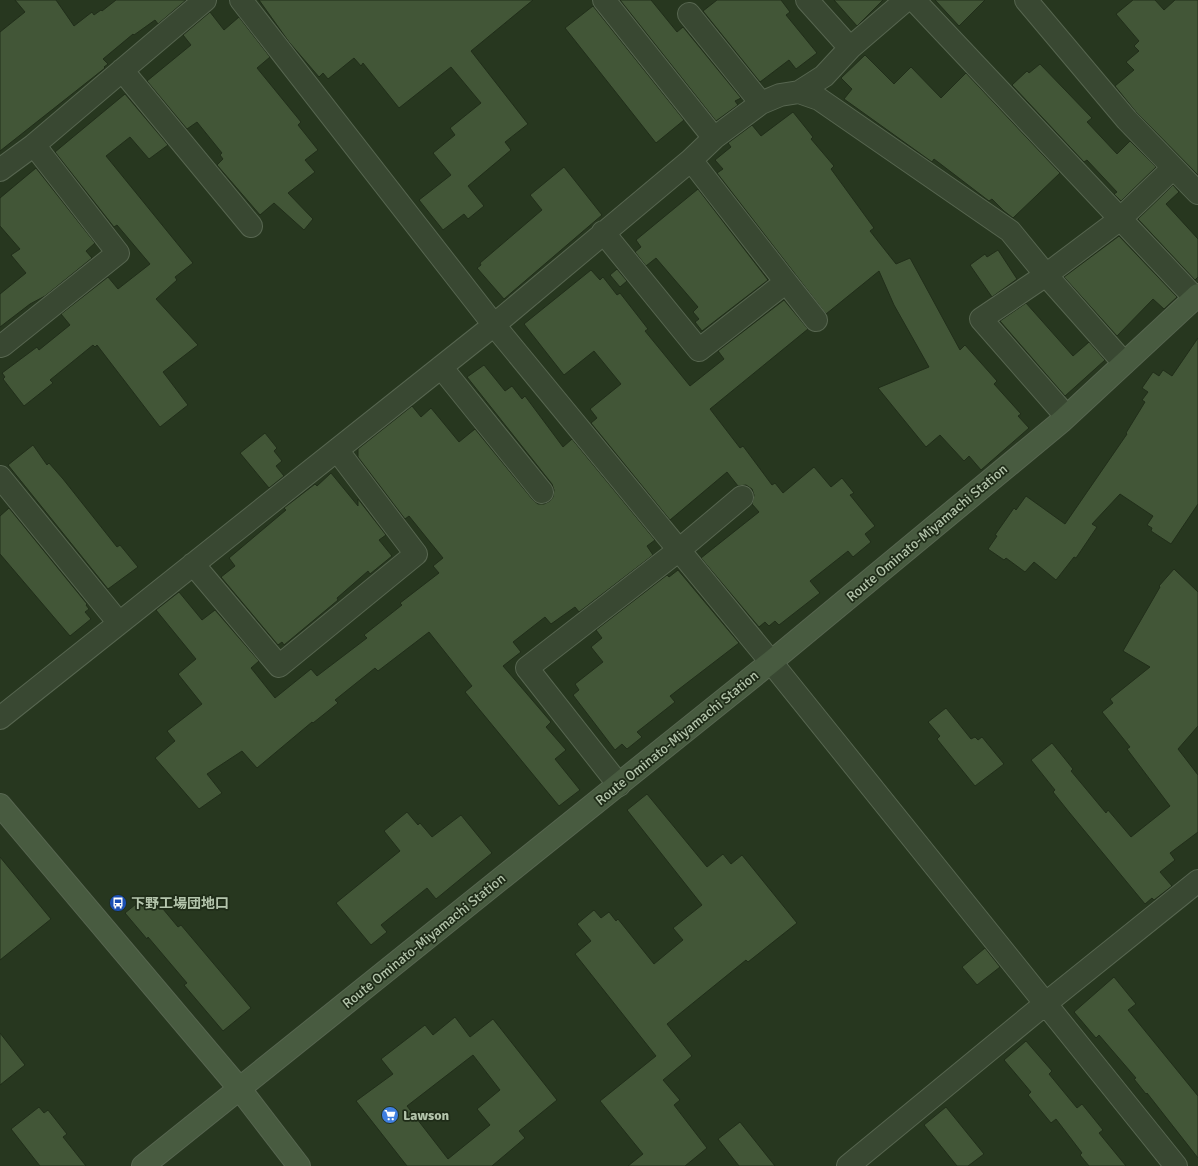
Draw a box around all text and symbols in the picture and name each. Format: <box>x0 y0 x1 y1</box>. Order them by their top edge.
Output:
street label: Route Ominato-Miyamachi Station <box>843 461 1011 605</box>
street label: Route Ominato-Miyamachi Station <box>592 667 762 809</box>
street label: Route Ominato-Miyamachi Station <box>339 870 509 1012</box>
bus stop icon: 下野工場団地口 <box>108 893 128 913</box>
place label: 下野工場団地口 <box>131 895 229 912</box>
supermarket icon: Lawson <box>380 1105 400 1125</box>
place label: Lawson <box>403 1107 449 1124</box>

